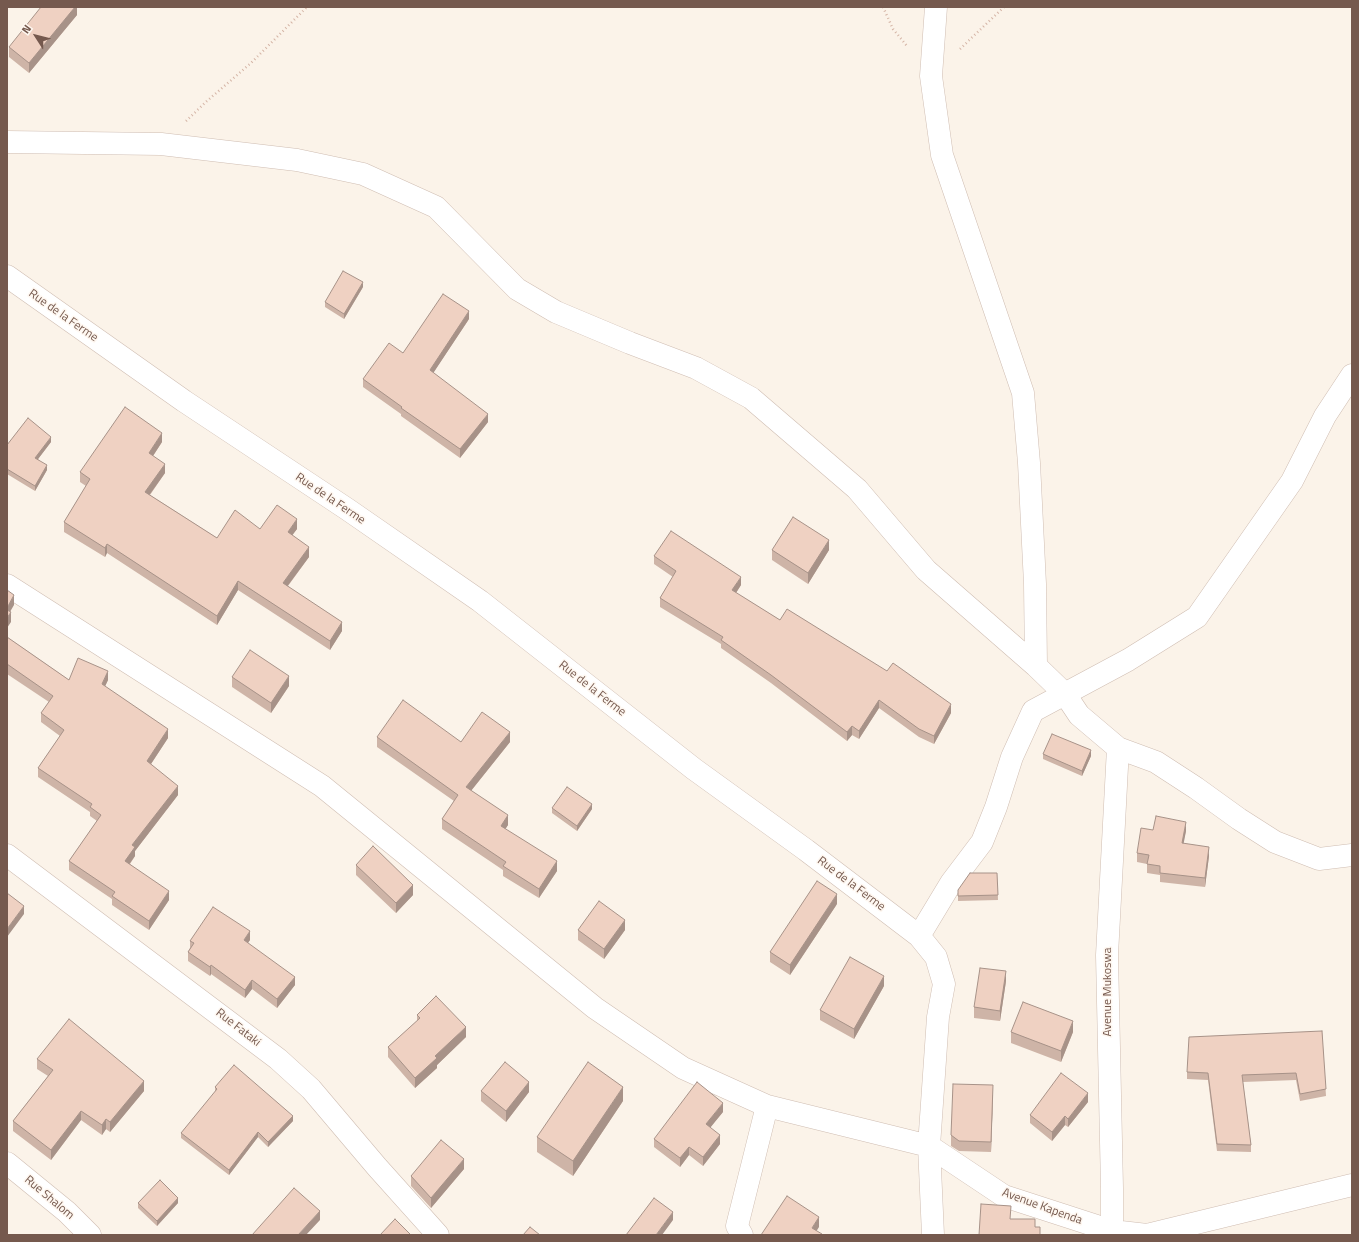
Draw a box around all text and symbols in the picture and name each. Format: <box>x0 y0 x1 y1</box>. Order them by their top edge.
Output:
north arrow <box>16 16 56 56</box>
text: N <box>18 21 35 37</box>
street label: Rue de la Ferme <box>26 287 100 345</box>
street label: Rue de la Ferme <box>292 470 368 528</box>
street label: Rue de la Ferme <box>556 658 628 720</box>
street label: Rue de la Ferme <box>814 854 888 914</box>
street label: Avenue Mukoswa <box>1101 947 1115 1037</box>
street label: Rue Fataki <box>213 1006 263 1050</box>
street label: Rue Shalom <box>21 1173 77 1223</box>
street label: Avenue Kapenda <box>1000 1186 1084 1228</box>

